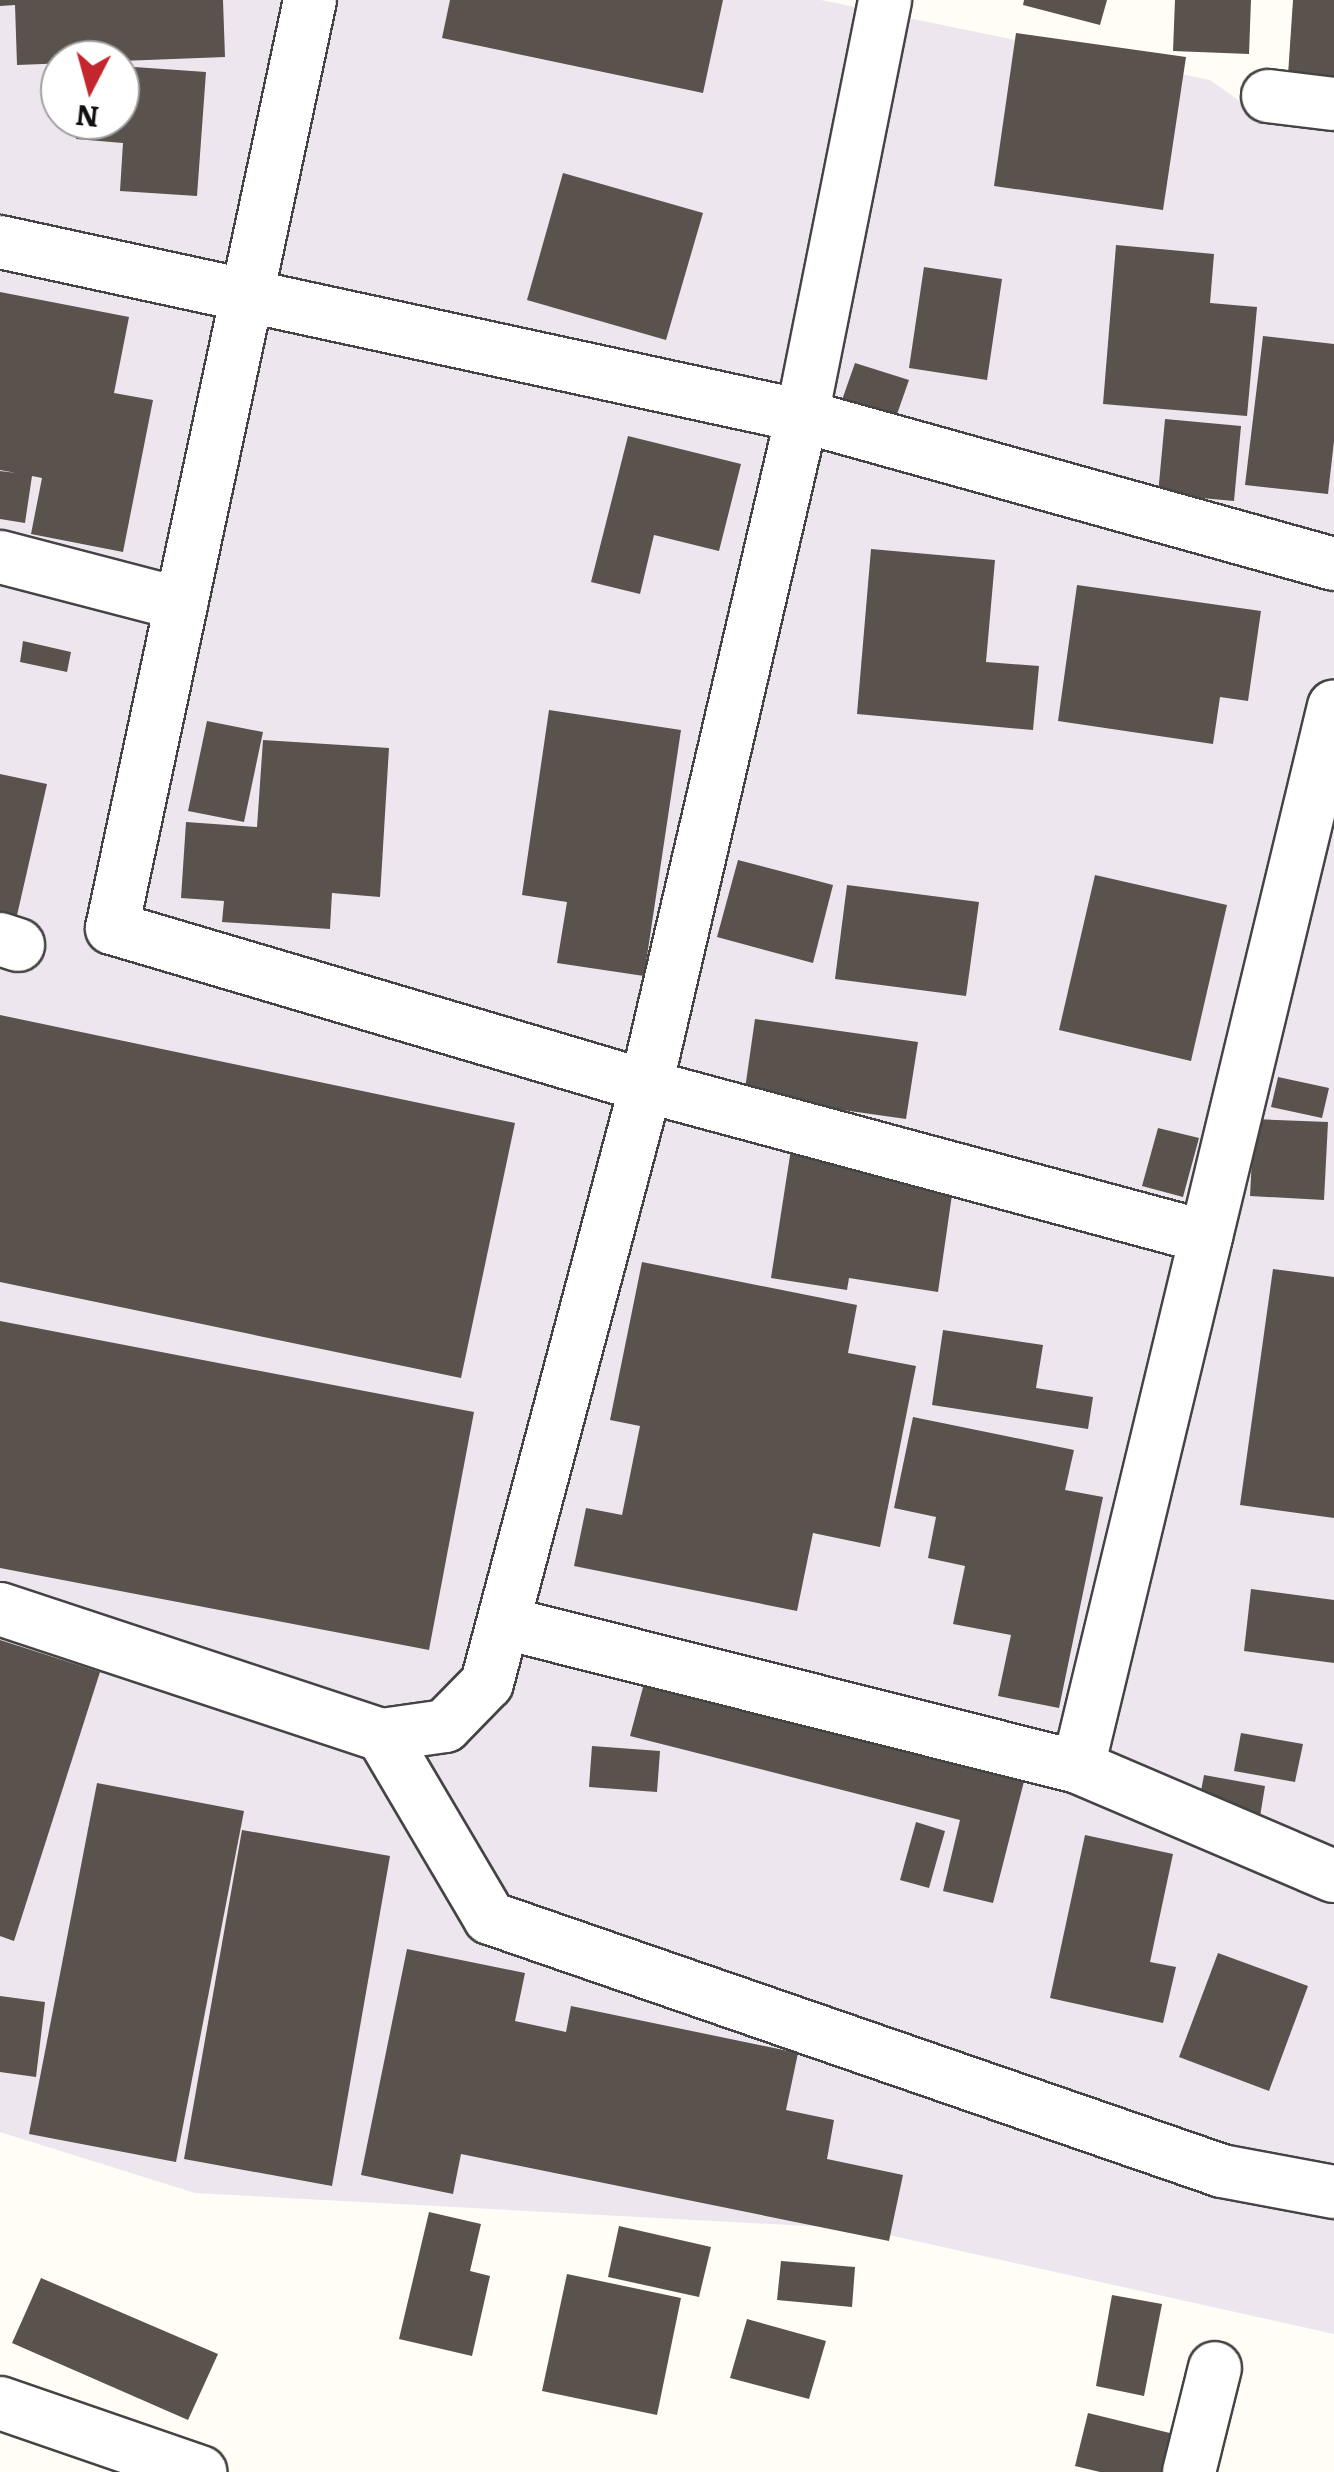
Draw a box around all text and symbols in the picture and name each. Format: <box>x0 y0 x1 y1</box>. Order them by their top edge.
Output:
north arrow <box>40 40 140 140</box>
text: N <box>73 96 101 140</box>

